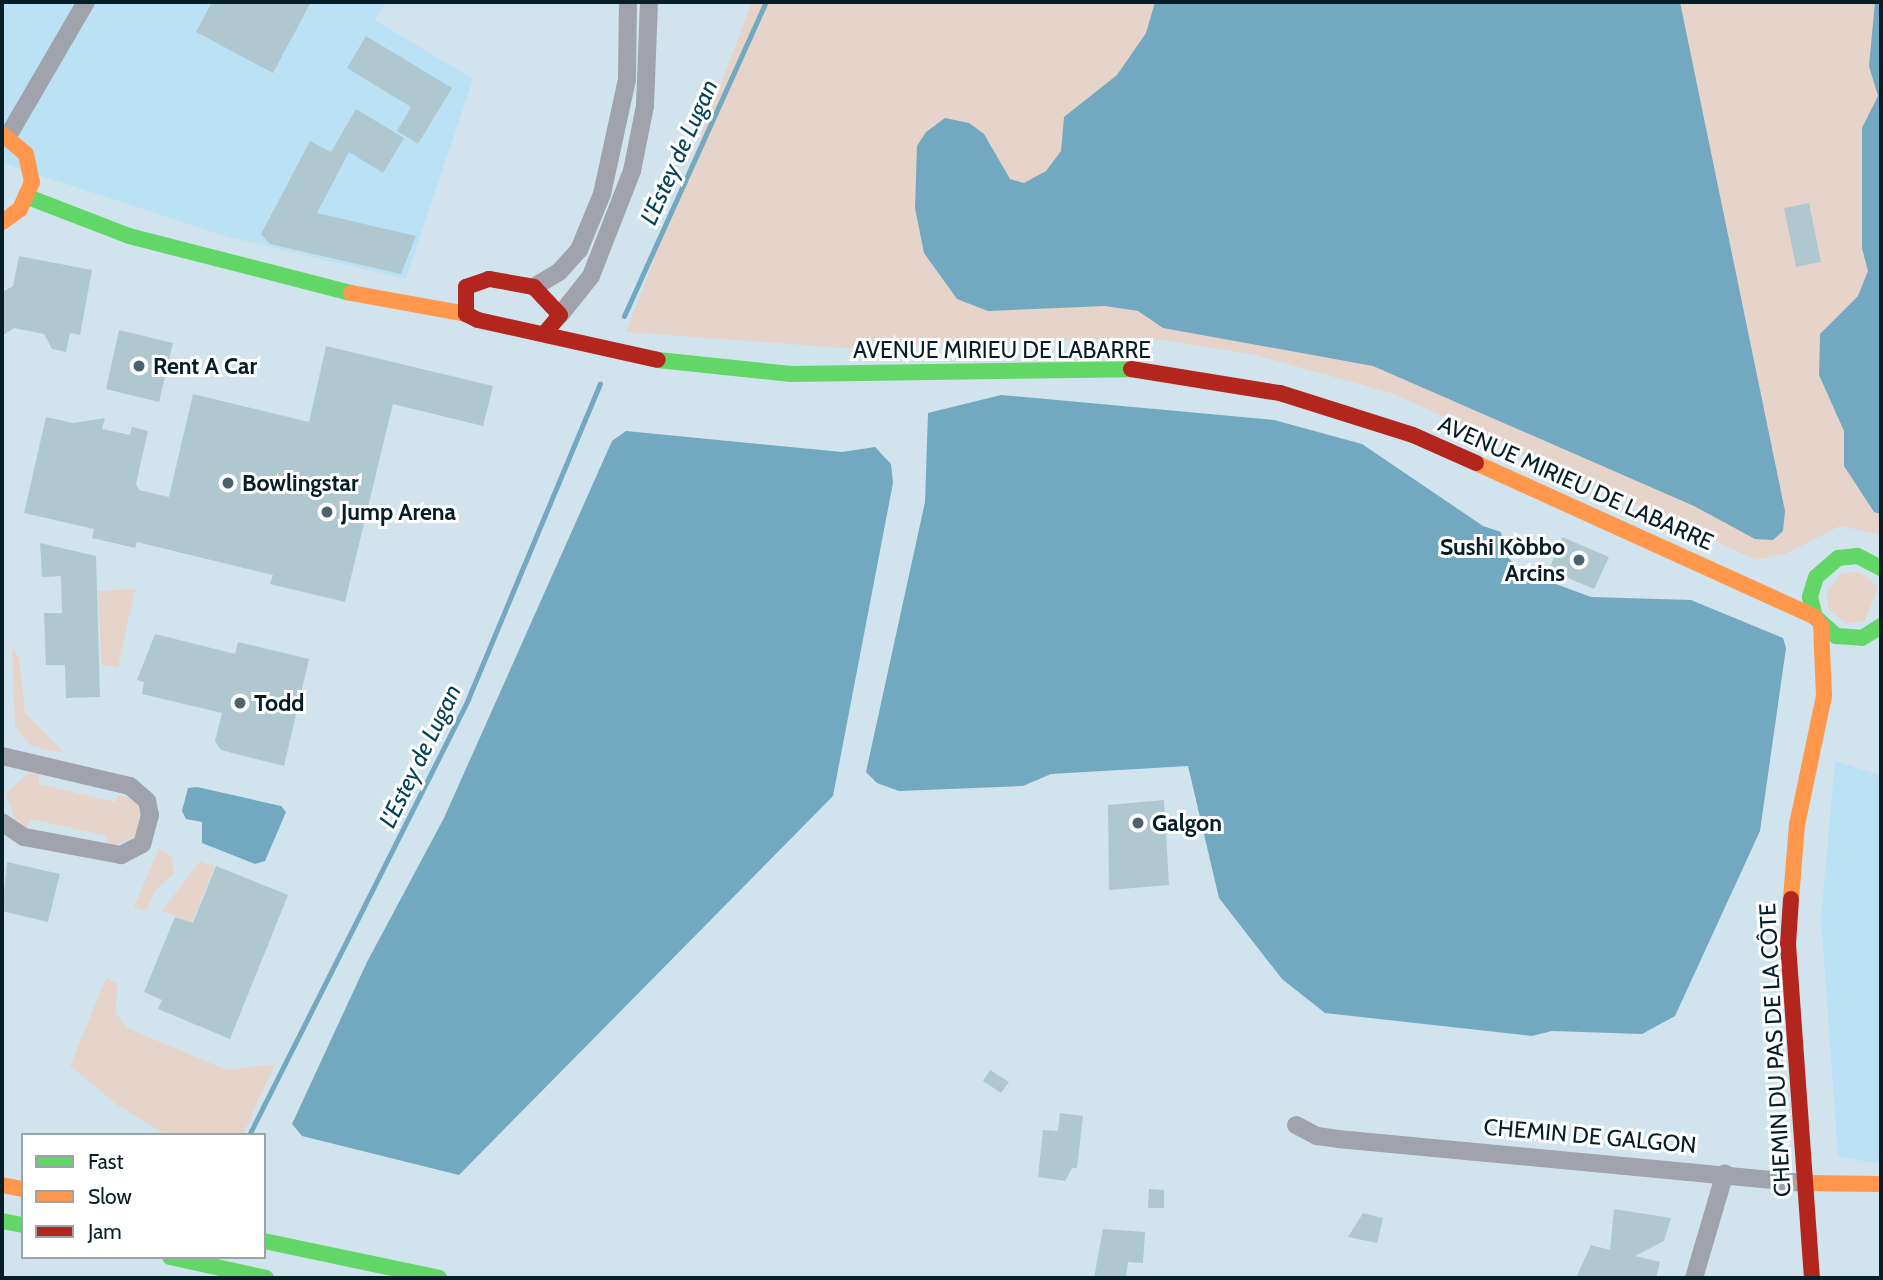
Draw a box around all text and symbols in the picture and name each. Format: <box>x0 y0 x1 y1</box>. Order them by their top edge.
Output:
water label: L'Estey de Lugan <box>634 75 724 229</box>
street label: AVENUE MIRIEU DE LABARRE <box>853 336 1151 364</box>
place label: Rent A Car <box>153 352 257 380</box>
marker: Rent A Car <box>131 358 147 374</box>
street label: AVENUE MIRIEU DE LABARRE <box>1434 410 1718 556</box>
place label: Bowlingstar <box>242 469 359 497</box>
marker: Bowlingstar <box>220 475 236 491</box>
place label: Jump Arena <box>341 498 456 526</box>
marker: Jump Arena <box>319 504 335 520</box>
place label: Sushi Kòbbo Arcins <box>1440 533 1565 587</box>
marker: Sushi Kòbbo Arcins <box>1571 552 1587 568</box>
water label: L'Estey de Lugan <box>373 680 467 832</box>
place label: Todd <box>254 689 304 717</box>
marker: Todd <box>232 695 248 711</box>
place label: Galgon <box>1152 809 1222 837</box>
marker: Galgon <box>1130 815 1146 831</box>
street label: CHEMIN DU PAS DE LA CÔTE <box>1754 902 1796 1198</box>
street label: CHEMIN DE GALGON <box>1482 1113 1698 1159</box>
legend <box>21 1133 266 1259</box>
text: Fast <box>88 1149 124 1174</box>
text: Slow <box>88 1184 132 1209</box>
text: Jam <box>88 1219 122 1244</box>

